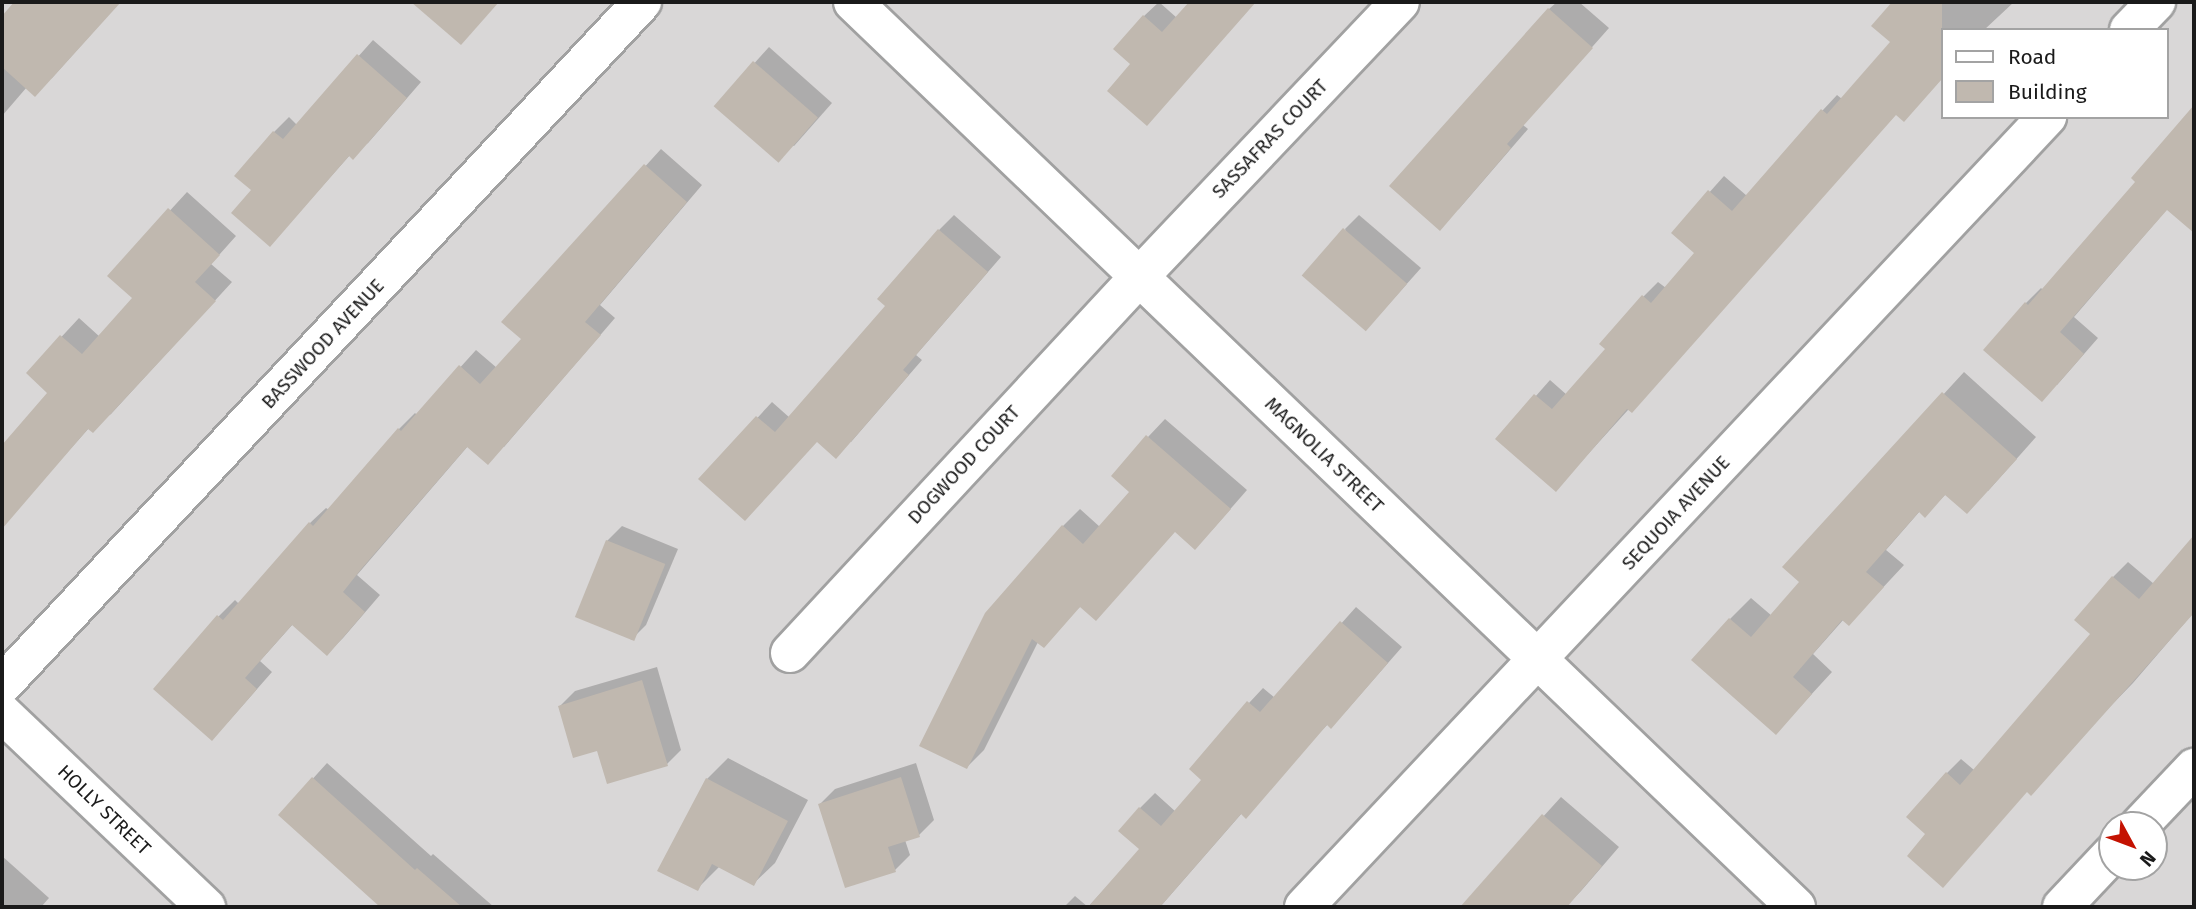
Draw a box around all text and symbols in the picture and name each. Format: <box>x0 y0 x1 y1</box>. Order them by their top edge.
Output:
legend <box>1940 28 2168 119</box>
text: Road <box>2008 44 2056 70</box>
street label: SASSAFRAS COURT <box>1207 75 1333 203</box>
text: Building <box>2008 79 2087 105</box>
street label: BASSWOOD AVENUE <box>257 274 389 414</box>
street label: MAGNOLIA STREET <box>1260 393 1388 517</box>
street label: DOGWOOD COURT <box>903 401 1025 529</box>
street label: SEQUOIA AVENUE <box>1617 451 1735 575</box>
street label: HOLLY STREET <box>53 760 155 860</box>
north arrow <box>2098 811 2168 881</box>
text: N <box>2135 846 2161 871</box>

